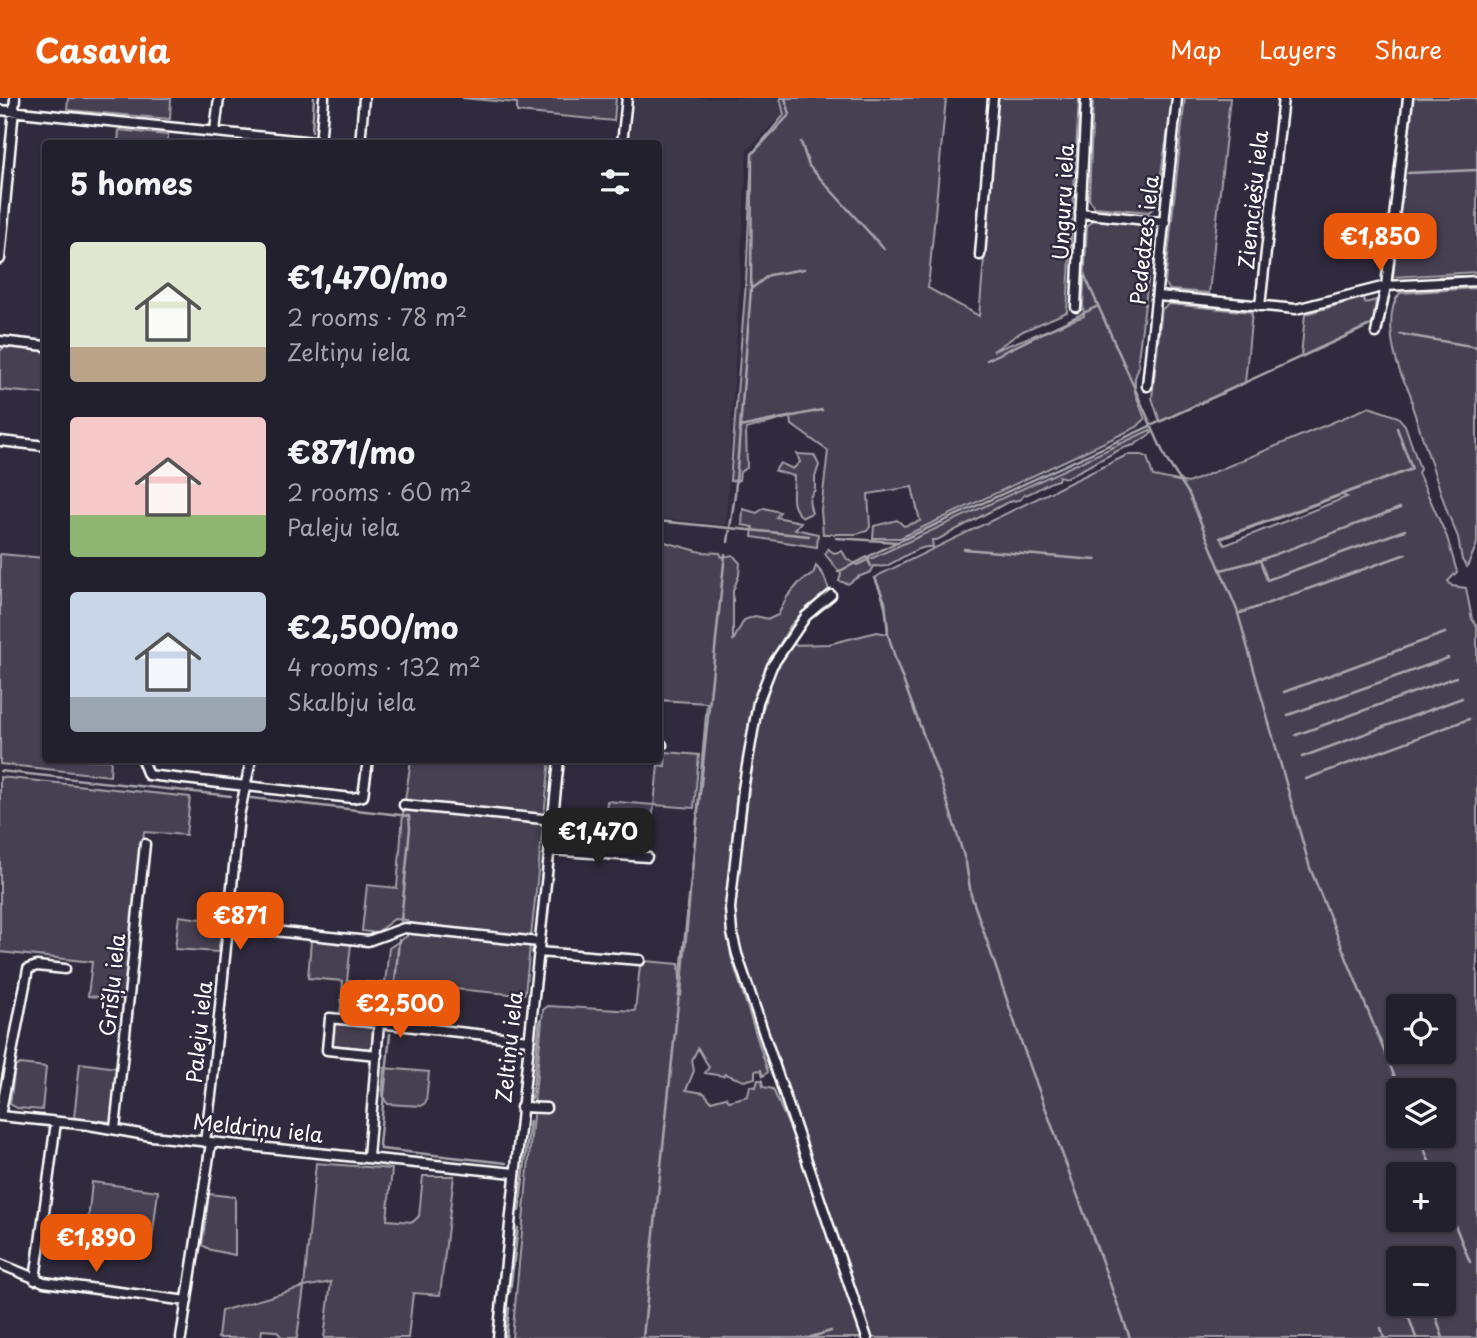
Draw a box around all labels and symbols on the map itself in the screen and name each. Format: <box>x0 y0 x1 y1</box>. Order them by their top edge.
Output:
street label: Ziemciešu iela <box>1229 129 1275 271</box>
street label: Unguru iela <box>1043 143 1081 261</box>
street label: Pededzes iela <box>1120 173 1166 306</box>
pin: €1,850 <box>1323 214 1437 273</box>
pin: €1,470 <box>541 808 655 868</box>
pin: €871 <box>199 892 281 952</box>
street label: Grīšļu iela <box>90 932 132 1038</box>
street label: Paleju iela <box>177 979 219 1085</box>
pin: €2,500 <box>343 981 457 1040</box>
street label: Zeltiņu iela <box>486 989 530 1104</box>
street label: Meldriņu iela <box>191 1104 325 1150</box>
pin: €1,890 <box>39 1214 153 1274</box>

